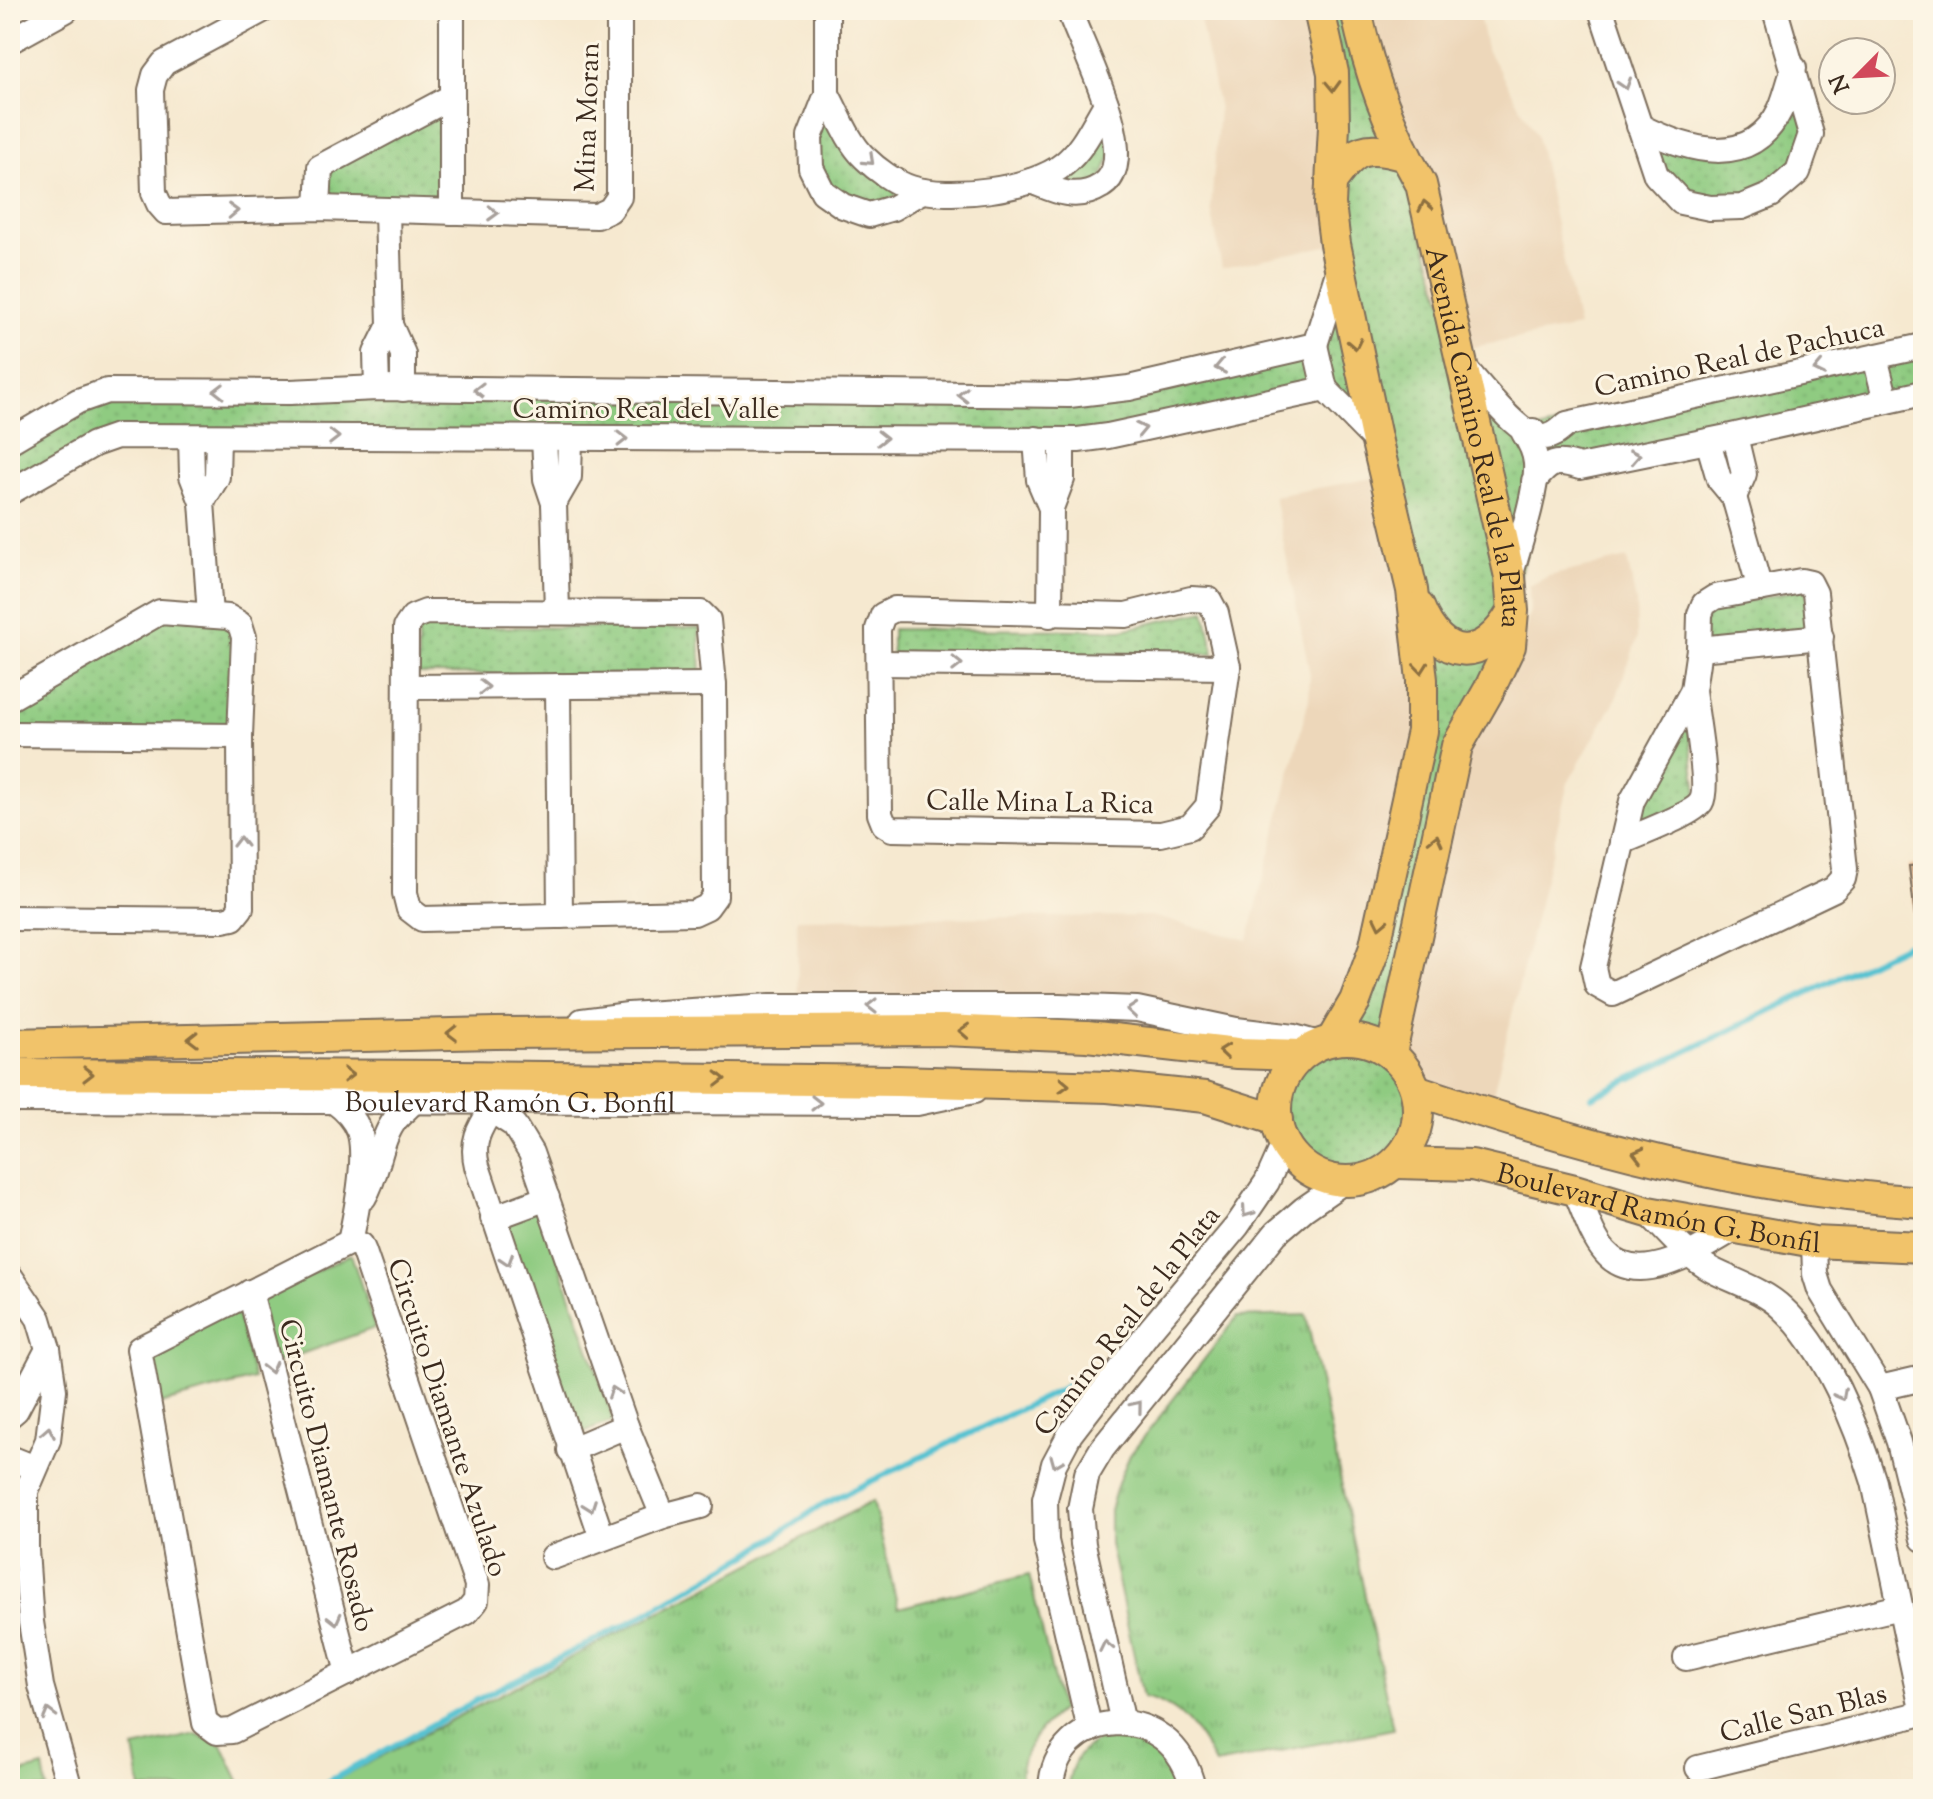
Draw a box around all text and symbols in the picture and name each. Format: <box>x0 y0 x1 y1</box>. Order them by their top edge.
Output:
north arrow <box>1817 36 1897 116</box>
street label: Mina Moran <box>566 42 612 193</box>
text: N <box>1823 68 1860 97</box>
one-way arrow <box>1615 76 1631 90</box>
one-way arrow <box>1325 80 1342 93</box>
one-way arrow <box>860 150 874 165</box>
one-way arrow <box>1417 200 1434 214</box>
one-way arrow <box>227 202 240 219</box>
one-way arrow <box>487 205 500 222</box>
street label: Avenida Camino Real de la Plata <box>1413 243 1530 630</box>
street label: Camino Real de Pachuca <box>1591 309 1888 409</box>
one-way arrow <box>1346 337 1363 350</box>
one-way arrow <box>1214 358 1227 375</box>
one-way arrow <box>1813 360 1827 377</box>
one-way arrow <box>472 381 485 399</box>
one-way arrow <box>212 382 225 400</box>
one-way arrow <box>956 386 969 404</box>
street label: Camino Real del Valle <box>512 391 780 431</box>
one-way arrow <box>1134 421 1148 438</box>
one-way arrow <box>328 428 341 446</box>
one-way arrow <box>876 429 889 447</box>
one-way arrow <box>616 430 629 448</box>
one-way arrow <box>1627 448 1641 465</box>
one-way arrow <box>951 655 964 673</box>
one-way arrow <box>1412 662 1429 675</box>
one-way arrow <box>478 678 491 696</box>
street label: Calle Mina La Rica <box>926 782 1154 826</box>
one-way arrow <box>1427 833 1444 847</box>
one-way arrow <box>231 835 249 848</box>
one-way arrow <box>1372 916 1389 929</box>
one-way arrow <box>865 997 878 1015</box>
one-way arrow <box>1125 1001 1138 1018</box>
one-way arrow <box>957 1022 970 1039</box>
one-way arrow <box>445 1025 458 1042</box>
one-way arrow <box>186 1031 199 1048</box>
one-way arrow <box>1217 1043 1230 1060</box>
one-way arrow <box>82 1065 95 1083</box>
one-way arrow <box>342 1066 355 1084</box>
one-way arrow <box>714 1070 727 1088</box>
one-way arrow <box>1058 1077 1071 1094</box>
street label: Boulevard Ramón G. Bonfil <box>344 1084 676 1125</box>
one-way arrow <box>810 1094 823 1112</box>
one-way arrow <box>1632 1146 1646 1163</box>
street label: Boulevard Ramón G. Bonfil <box>1492 1155 1822 1265</box>
street label: Camino Real de la Plata <box>1026 1198 1231 1446</box>
one-way arrow <box>1242 1203 1257 1217</box>
one-way arrow <box>497 1252 513 1266</box>
street label: Circuito Diamante Azulado <box>376 1254 517 1582</box>
street label: Circuito Diamante Rosado <box>267 1315 383 1636</box>
one-way arrow <box>260 1360 277 1374</box>
one-way arrow <box>608 1385 624 1399</box>
one-way arrow <box>1831 1386 1846 1401</box>
one-way arrow <box>1127 1400 1141 1415</box>
one-way arrow <box>39 1426 56 1440</box>
one-way arrow <box>1049 1455 1066 1469</box>
one-way arrow <box>580 1498 597 1512</box>
one-way arrow <box>325 1612 342 1626</box>
one-way arrow <box>1098 1640 1115 1654</box>
street label: Calle San Blas <box>1716 1675 1891 1755</box>
one-way arrow <box>42 1707 58 1721</box>

